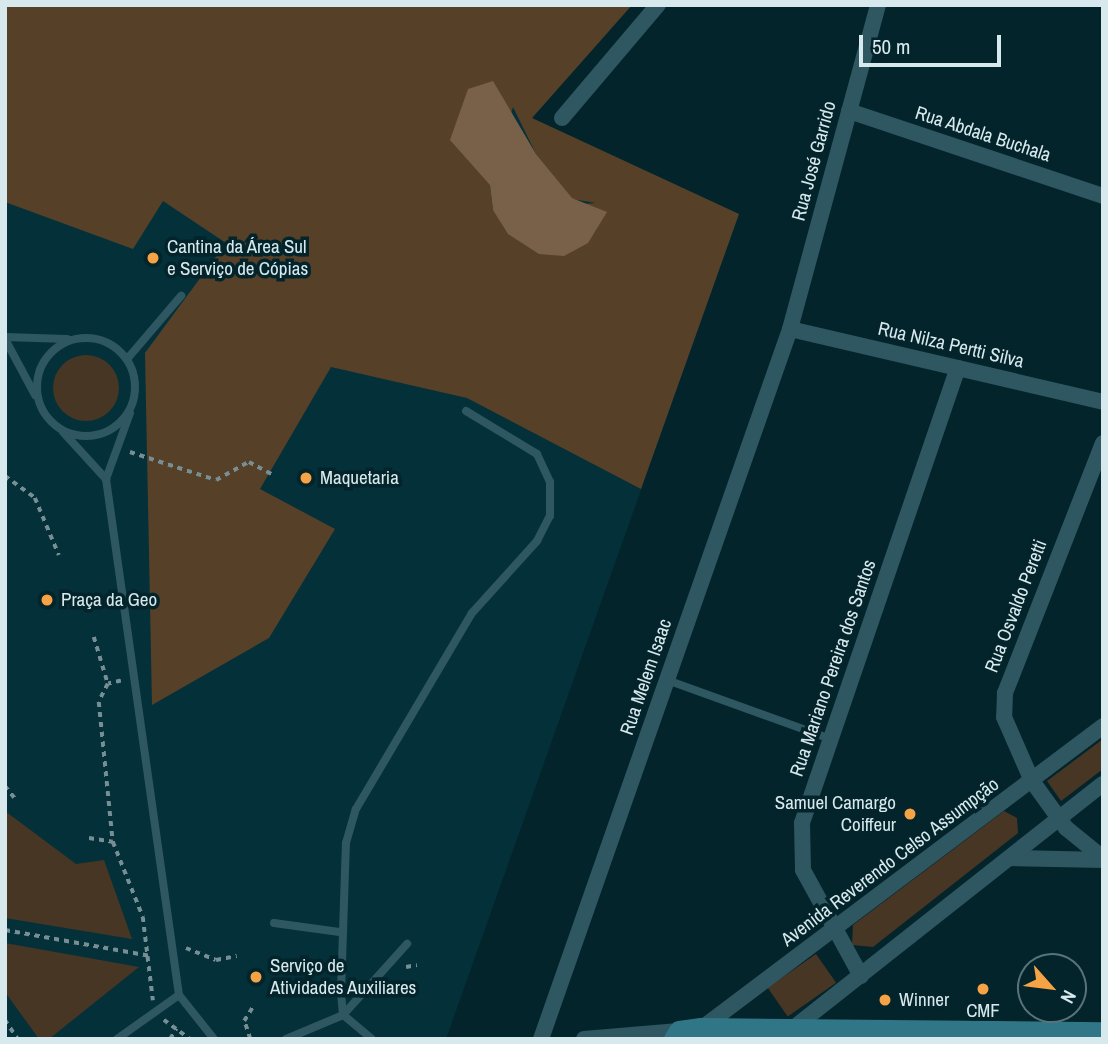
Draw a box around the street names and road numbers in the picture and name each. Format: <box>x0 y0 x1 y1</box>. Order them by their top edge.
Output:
street label: Rua José Garrido <box>787 99 841 223</box>
street label: Rua Abdala Buchala <box>912 101 1054 167</box>
street label: Rua Nilza Pertti Silva <box>876 317 1026 373</box>
street label: Rua Osvaldo Peretti <box>980 536 1052 676</box>
street label: Rua Mariano Pereira dos Santos <box>785 557 881 779</box>
street label: Rua Melem Isaac <box>615 616 677 738</box>
street label: Avenida Reverendo Celso Assumpção <box>776 772 1004 952</box>

